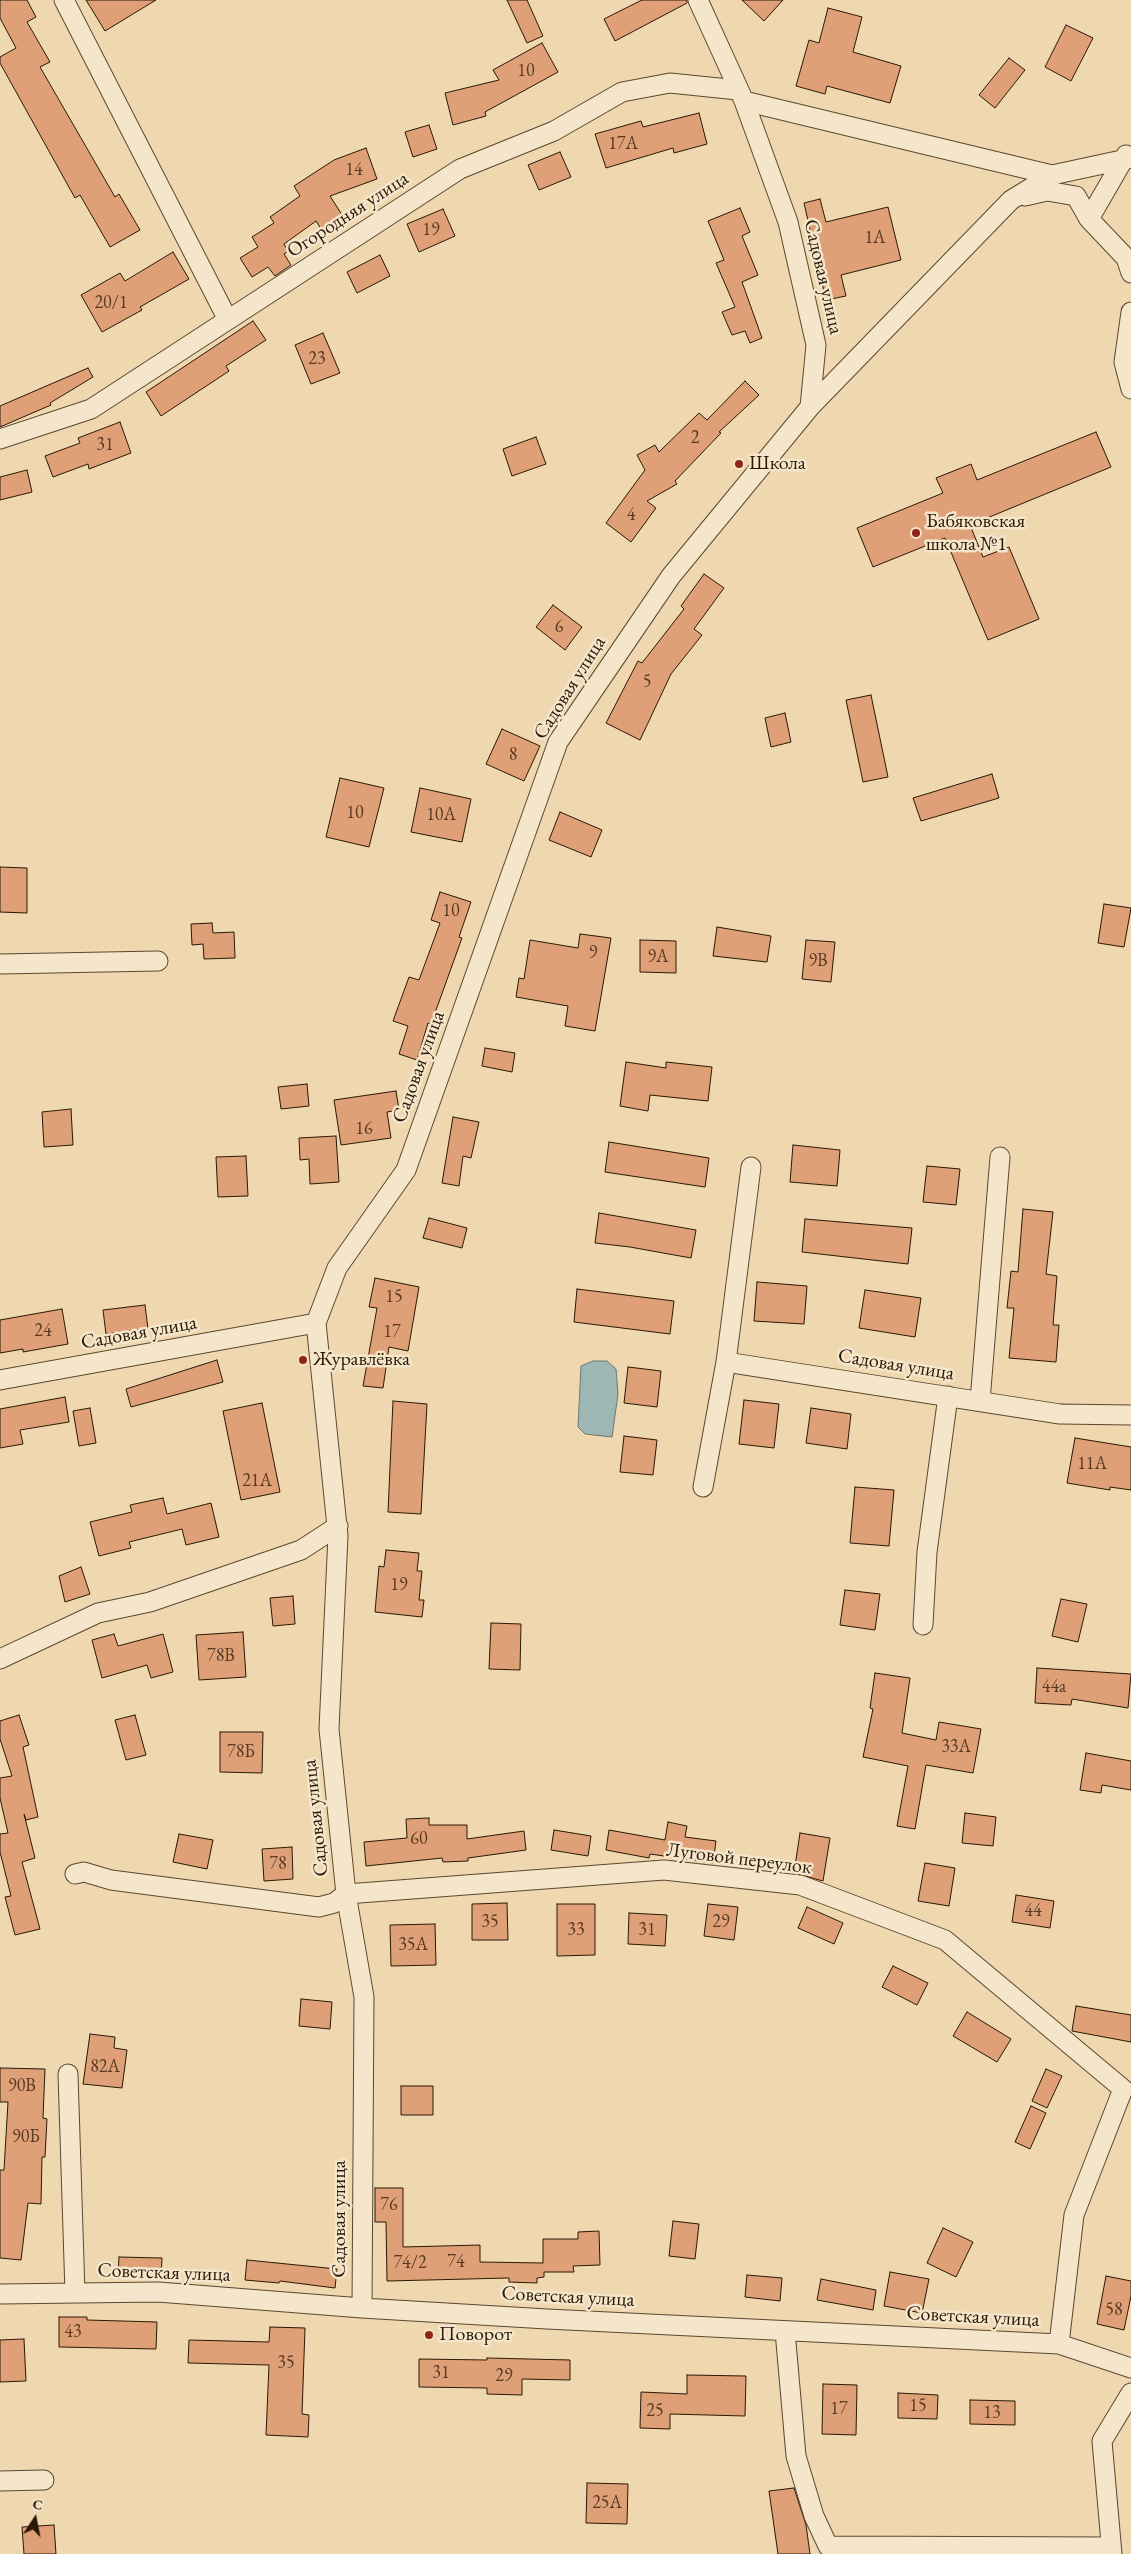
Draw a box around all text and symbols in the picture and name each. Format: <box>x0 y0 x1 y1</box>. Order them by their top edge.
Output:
house number: 10 <box>517 60 535 82</box>
house number: 17А <box>608 133 638 155</box>
house number: 14 <box>345 159 363 181</box>
street label: Огородняя улица <box>283 167 413 263</box>
street label: Садовая улица <box>798 217 848 337</box>
house number: 19 <box>422 219 440 241</box>
house number: 1А <box>864 227 886 249</box>
house number: 20/1 <box>94 292 128 314</box>
house number: 23 <box>308 348 326 370</box>
house number: 2 <box>691 427 699 449</box>
house number: 31 <box>96 434 114 456</box>
place label: Школа <box>749 452 806 476</box>
marker: Школа <box>733 458 745 470</box>
house number: 4 <box>627 504 635 526</box>
place label: Бабяковская школа №1 <box>926 510 1025 557</box>
marker: Бабяковская школа №1 <box>910 527 922 539</box>
house number: 6 <box>555 616 563 638</box>
street label: Садовая улица <box>529 632 611 744</box>
house number: 5 <box>643 671 651 693</box>
house number: 8 <box>509 744 517 766</box>
house number: 10 <box>346 802 364 824</box>
house number: 10А <box>426 804 456 826</box>
house number: 10 <box>442 900 460 922</box>
house number: 9 <box>589 942 597 964</box>
house number: 9А <box>647 946 669 968</box>
house number: 9В <box>808 950 828 972</box>
street label: Садовая улица <box>388 1008 450 1126</box>
house number: 16 <box>355 1118 373 1140</box>
house number: 15 <box>385 1286 403 1308</box>
street label: Садовая улица <box>79 1311 199 1355</box>
house number: 24 <box>34 1320 52 1342</box>
house number: 17 <box>383 1321 401 1343</box>
street label: Садовая улица <box>836 1344 956 1386</box>
place label: Журавлёвка <box>313 1348 410 1372</box>
marker: Журавлёвка <box>297 1354 309 1366</box>
house number: 11А <box>1077 1453 1107 1475</box>
house number: 21А <box>242 1470 272 1492</box>
house number: 19 <box>390 1574 408 1596</box>
house number: 78В <box>207 1645 235 1667</box>
house number: 44а <box>1042 1676 1066 1698</box>
house number: 33А <box>941 1736 971 1758</box>
house number: 78Б <box>227 1741 255 1763</box>
street label: Садовая улица <box>298 1758 334 1878</box>
house number: 60 <box>410 1828 428 1850</box>
street label: Луговой переулок <box>665 1838 813 1880</box>
house number: 78 <box>269 1853 287 1875</box>
house number: 44 <box>1024 1900 1042 1922</box>
house number: 35 <box>481 1911 499 1933</box>
house number: 29 <box>712 1911 730 1933</box>
house number: 33 <box>567 1919 585 1941</box>
house number: 31 <box>638 1919 656 1941</box>
house number: 35А <box>398 1934 428 1956</box>
house number: 82А <box>90 2056 120 2078</box>
house number: 90В <box>8 2075 36 2097</box>
house number: 90Б <box>12 2126 40 2148</box>
street label: Садовая улица <box>328 2160 352 2278</box>
house number: 76 <box>380 2194 398 2216</box>
house number: 74 <box>447 2251 465 2273</box>
house number: 74/2 <box>393 2252 427 2274</box>
street label: Советская улица <box>97 2259 231 2287</box>
street label: Советская улица <box>501 2282 635 2312</box>
house number: 58 <box>1105 2299 1123 2321</box>
street label: Советская улица <box>906 2302 1040 2332</box>
house number: 43 <box>64 2321 82 2343</box>
place label: Поворот <box>439 2323 512 2347</box>
marker: Поворот <box>423 2329 435 2341</box>
house number: 35 <box>277 2352 295 2374</box>
house number: 31 <box>432 2362 450 2384</box>
house number: 29 <box>495 2365 513 2387</box>
house number: 15 <box>909 2395 927 2417</box>
house number: 17 <box>830 2398 848 2420</box>
house number: 25 <box>646 2400 664 2422</box>
house number: 13 <box>983 2402 1001 2424</box>
house number: 25А <box>592 2492 622 2514</box>
north arrow <box>10 2494 60 2544</box>
text: С <box>31 2494 44 2514</box>

